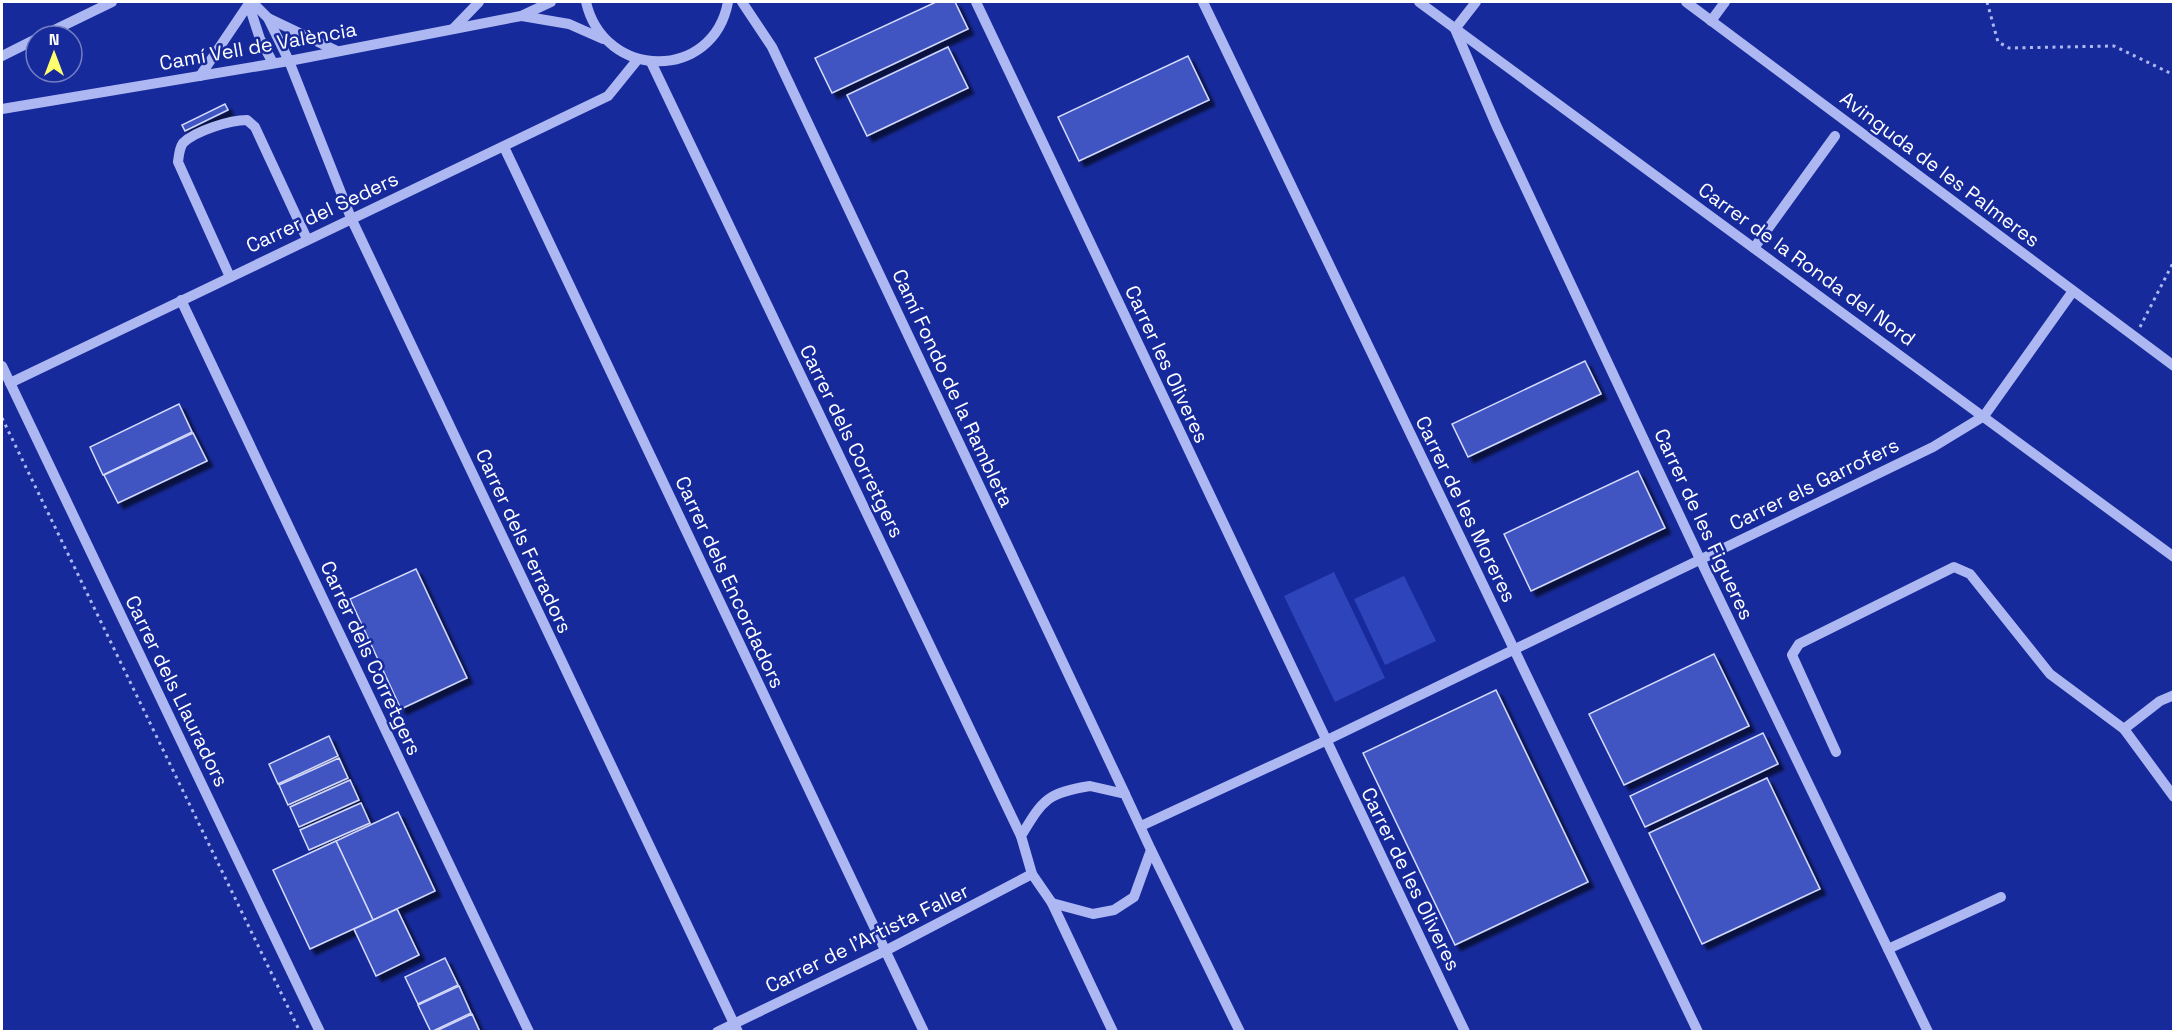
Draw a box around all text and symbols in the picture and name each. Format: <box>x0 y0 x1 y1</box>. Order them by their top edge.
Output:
street label: Camí Vell de València <box>157 16 359 76</box>
north arrow <box>24 24 84 84</box>
text: N <box>49 29 59 50</box>
street label: Avinguda de les Palmeres <box>1835 85 2045 253</box>
street label: Carrer del Seders <box>242 165 402 259</box>
street label: Carrer de la Ronda del Nord <box>1693 176 1921 352</box>
street label: Camí Fondo de la Rambleta <box>886 265 1020 511</box>
street label: Carrer les Oliveres <box>1119 281 1215 447</box>
street label: Carrer dels Corretgers <box>794 340 910 542</box>
street label: Carrer de les Moreres <box>1410 412 1522 606</box>
street label: Carrer de les Figueres <box>1648 424 1760 624</box>
street label: Carrer els Garrofers <box>1725 432 1903 536</box>
street label: Carrer dels Ferradors <box>470 445 578 637</box>
street label: Carrer dels Encordadors <box>669 472 791 692</box>
street label: Carrer dels Corretgers <box>314 557 428 759</box>
street label: Carrer dels Llauradors <box>119 591 235 791</box>
street label: Carrer de les Oliveres <box>1355 783 1467 975</box>
street label: Carrer de l'Artista Faller <box>761 877 973 999</box>

